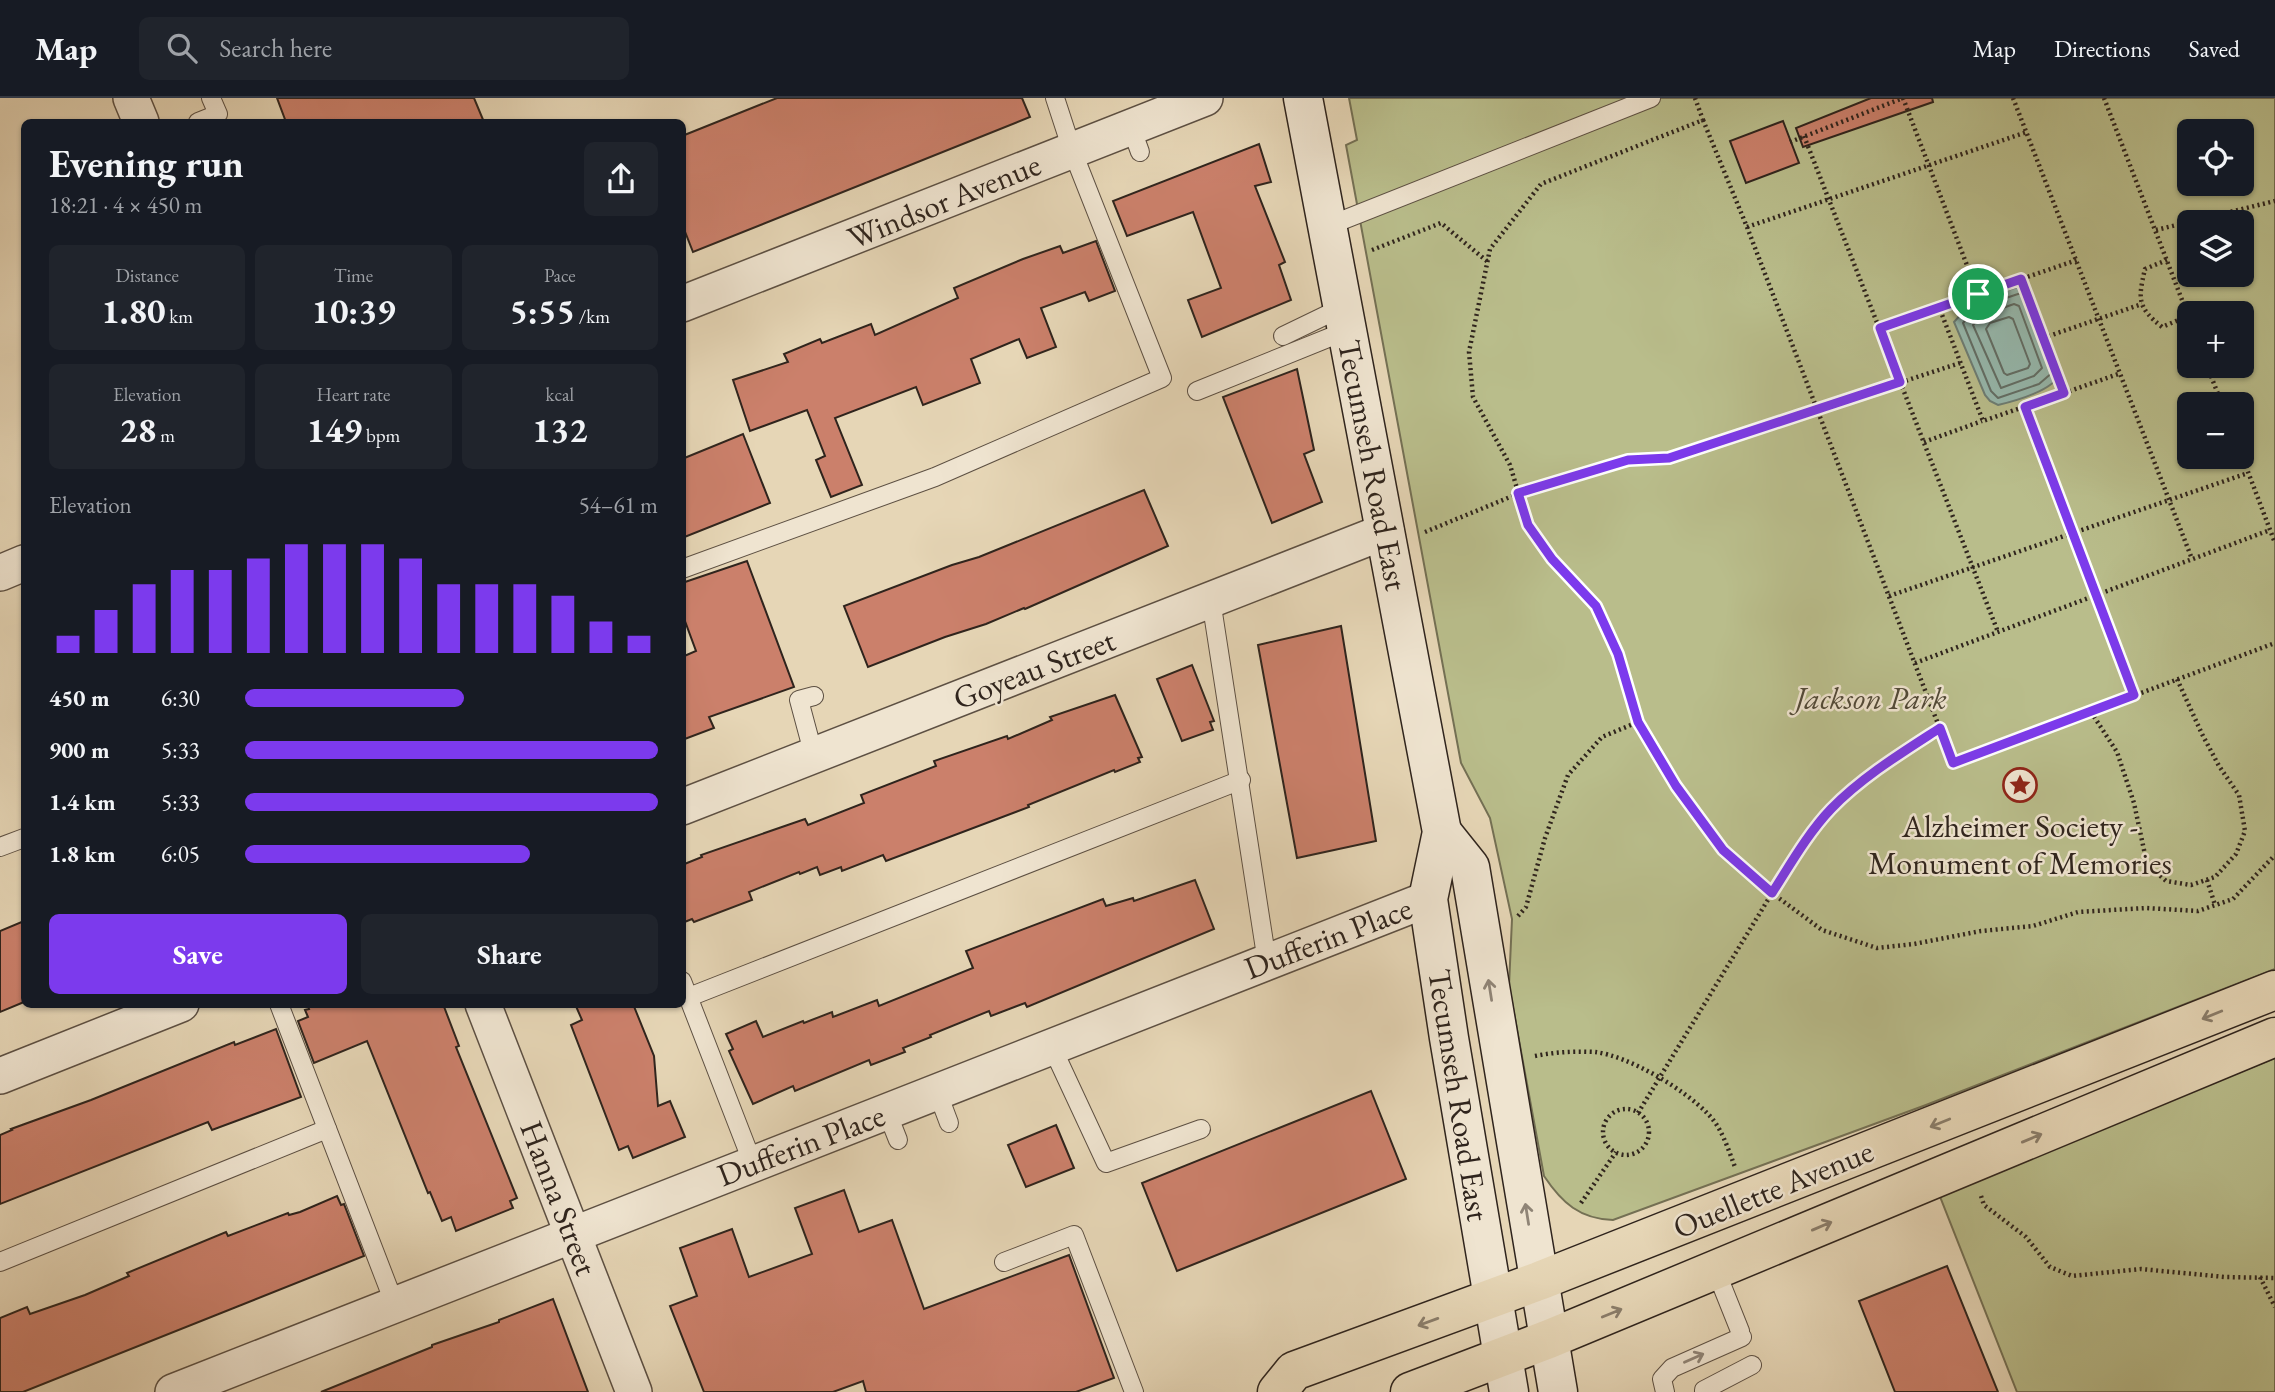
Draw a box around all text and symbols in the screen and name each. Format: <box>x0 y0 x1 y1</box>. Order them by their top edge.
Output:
search box <box>139 17 629 80</box>
text: Map <box>35 27 97 70</box>
icon: search <box>163 29 201 67</box>
text: Search here <box>219 31 332 65</box>
text: Map <box>1973 33 2016 64</box>
text: Directions <box>2054 33 2151 64</box>
text: Saved <box>2189 33 2240 64</box>
map controls <box>2177 119 2254 469</box>
button: locate <box>2177 119 2254 196</box>
text: Evening run <box>49 139 244 188</box>
button: share <box>584 142 658 216</box>
street label: Windsor Avenue <box>841 143 1047 259</box>
text: 18:21 · 4 × 450 m <box>49 190 202 220</box>
button: layers <box>2177 210 2254 287</box>
text: Distance <box>115 263 179 288</box>
text: Time <box>334 263 373 288</box>
text: Pace <box>544 263 576 288</box>
pin <box>1948 264 2008 324</box>
icon: arrive <box>1959 275 1997 313</box>
text: 1.80 <box>101 288 166 333</box>
text: 10:39 <box>312 288 395 333</box>
text: 5:55 <box>510 288 575 333</box>
button: + <box>2177 301 2254 378</box>
text: km <box>166 304 193 329</box>
text: /km <box>575 304 610 329</box>
street label: Tecumseh Road East <box>1328 336 1418 594</box>
text: Elevation <box>113 382 181 407</box>
text: Heart rate <box>317 382 390 407</box>
text: kcal <box>546 382 574 407</box>
button: − <box>2177 392 2254 469</box>
text: 28 <box>119 407 156 452</box>
text: 149 <box>307 407 362 452</box>
text: 132 <box>532 407 588 452</box>
text: m <box>156 423 175 448</box>
text: bpm <box>362 423 400 448</box>
text: Elevation <box>49 490 132 520</box>
text: 54–61 m <box>579 490 658 520</box>
street label: Goyeau Street <box>947 619 1121 719</box>
park label: Jackson Park <box>1789 677 1947 719</box>
text: 450 m <box>49 683 110 713</box>
text: 6:30 <box>161 683 200 713</box>
text: 900 m <box>49 735 110 765</box>
text: 5:33 <box>161 735 200 765</box>
place icon: Alzheimer Society - Monument of Memories <box>2001 766 2039 804</box>
text: 1.4 km <box>49 787 116 817</box>
text: 5:33 <box>161 787 200 817</box>
place label: Alzheimer Society - Monument of Memories <box>1868 805 2172 884</box>
text: 1.8 km <box>49 839 116 869</box>
text: 6:05 <box>161 839 200 869</box>
street label: Dufferin Place <box>1238 887 1418 989</box>
button: Save <box>49 914 347 994</box>
button: Share <box>361 914 658 994</box>
street label: Tecumseh Road East <box>1418 966 1500 1224</box>
one-way arrow <box>1483 979 1496 1002</box>
one-way arrow <box>2201 1010 2223 1023</box>
street label: Dufferin Place <box>711 1094 891 1196</box>
street label: Hanna Street <box>510 1115 608 1281</box>
one-way arrow <box>1929 1117 1951 1130</box>
street label: Ouellette Avenue <box>1667 1130 1879 1248</box>
one-way arrow <box>2021 1131 2042 1144</box>
one-way arrow <box>1520 1203 1533 1226</box>
one-way arrow <box>1811 1219 1833 1232</box>
one-way arrow <box>1601 1305 1622 1318</box>
one-way arrow <box>1417 1317 1439 1329</box>
one-way arrow <box>1683 1351 1704 1364</box>

